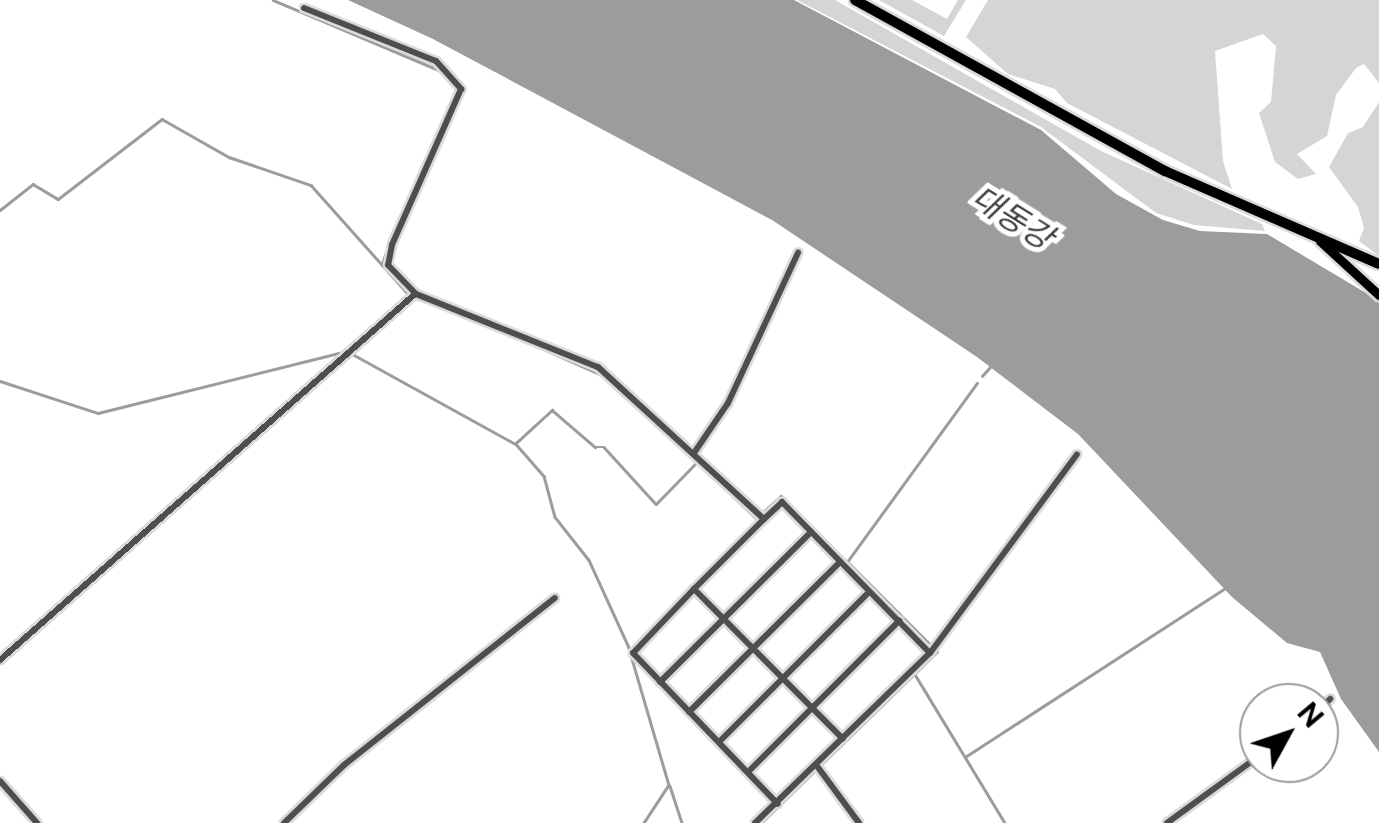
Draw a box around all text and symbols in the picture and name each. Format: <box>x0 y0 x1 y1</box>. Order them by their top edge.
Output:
water label: 대동강 <box>964 178 1060 258</box>
north arrow <box>1239 683 1339 783</box>
text: N <box>1291 696 1331 734</box>

